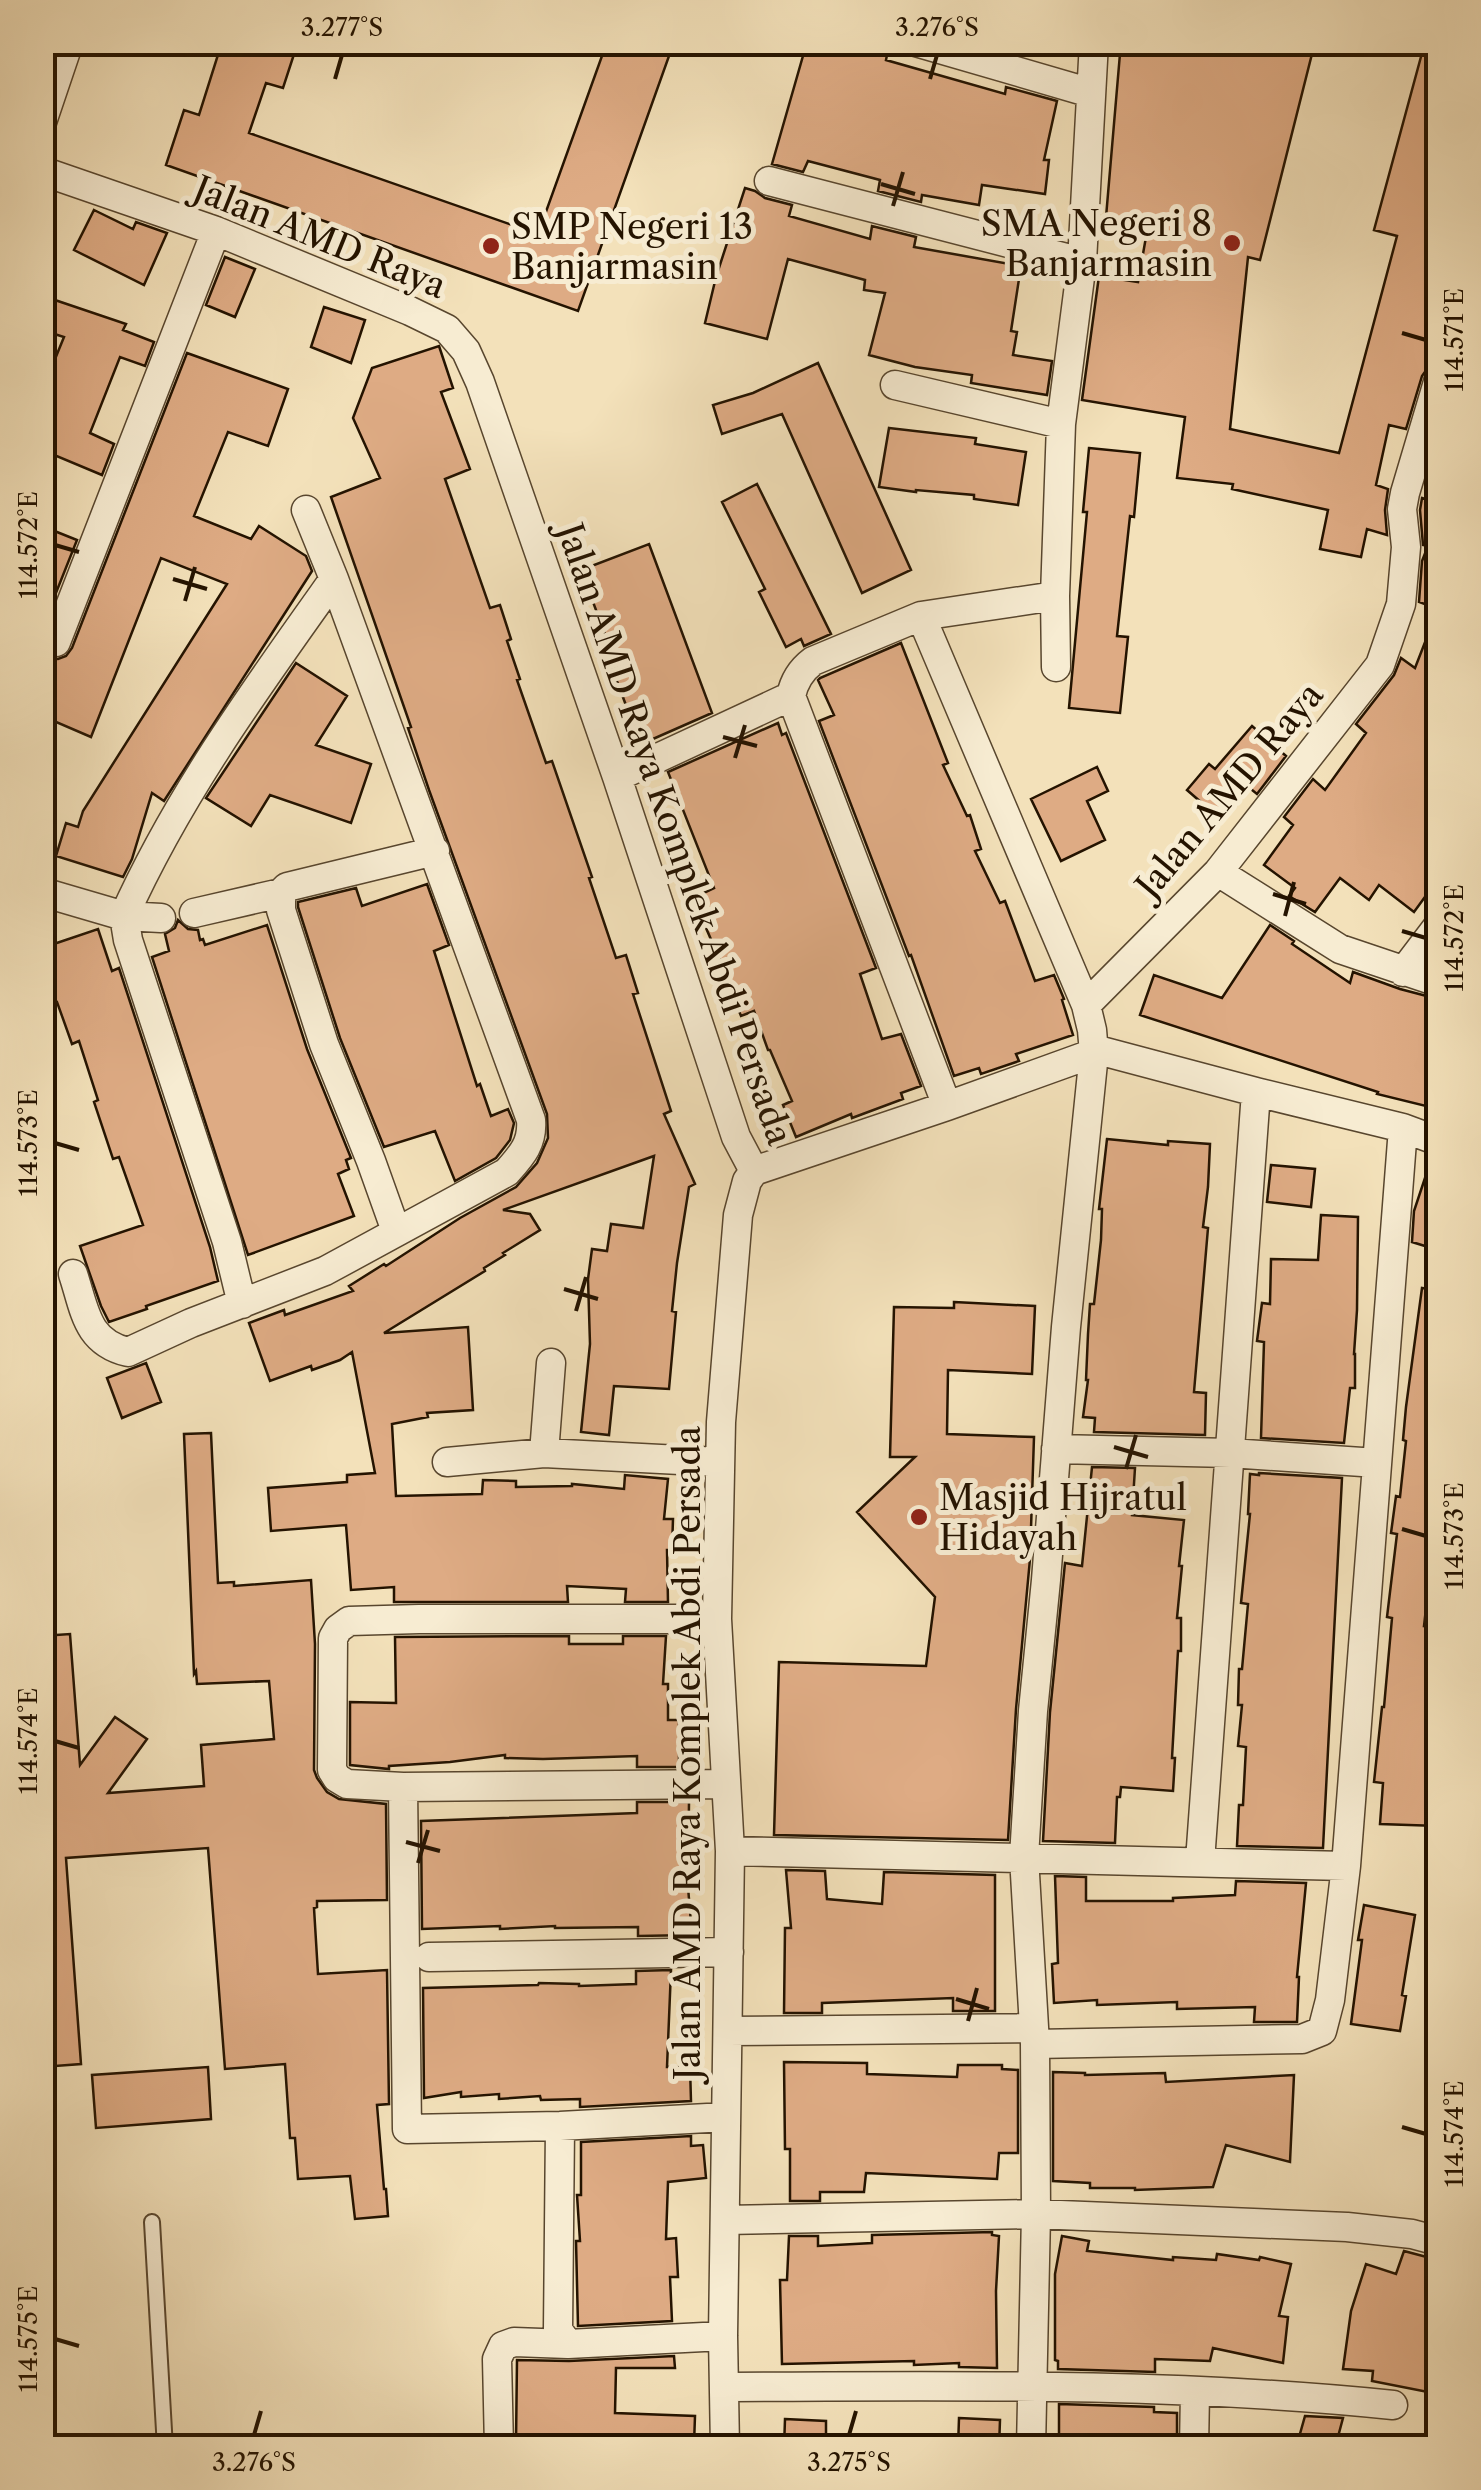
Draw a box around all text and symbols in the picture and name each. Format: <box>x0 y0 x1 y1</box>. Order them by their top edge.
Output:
text: 3.277°S <box>301 12 383 43</box>
text: 3.276°S <box>895 12 979 43</box>
street label: Jalan AMD Raya <box>183 165 453 307</box>
place label: SMA Negeri 8 Banjarmasin <box>981 202 1212 285</box>
place label: SMP Negeri 13 Banjarmasin <box>511 205 753 288</box>
marker: SMA Negeri 8 Banjarmasin <box>1221 232 1243 254</box>
marker: SMP Negeri 13 Banjarmasin <box>480 235 502 257</box>
text: 114.571°E <box>1439 288 1470 392</box>
text: 114.572°E <box>13 491 44 599</box>
street label: Jalan AMD Raya Komplek Abdi Persada <box>546 513 802 1151</box>
street label: Jalan AMD Raya <box>1123 673 1332 910</box>
text: 114.572°E <box>1439 884 1470 992</box>
text: 114.573°E <box>13 1089 44 1197</box>
street label: Jalan AMD Raya Komplek Abdi Persada <box>666 1425 709 2085</box>
place label: Masjid Hijratul Hidayah <box>939 1476 1187 1559</box>
text: 114.573°E <box>1439 1482 1470 1590</box>
marker: Masjid Hijratul Hidayah <box>908 1506 930 1528</box>
text: 114.574°E <box>13 1688 44 1794</box>
text: 114.574°E <box>1439 2081 1470 2187</box>
text: 114.575°E <box>13 2285 44 2393</box>
text: 3.276°S <box>212 2447 296 2478</box>
text: 3.275°S <box>807 2447 891 2478</box>

